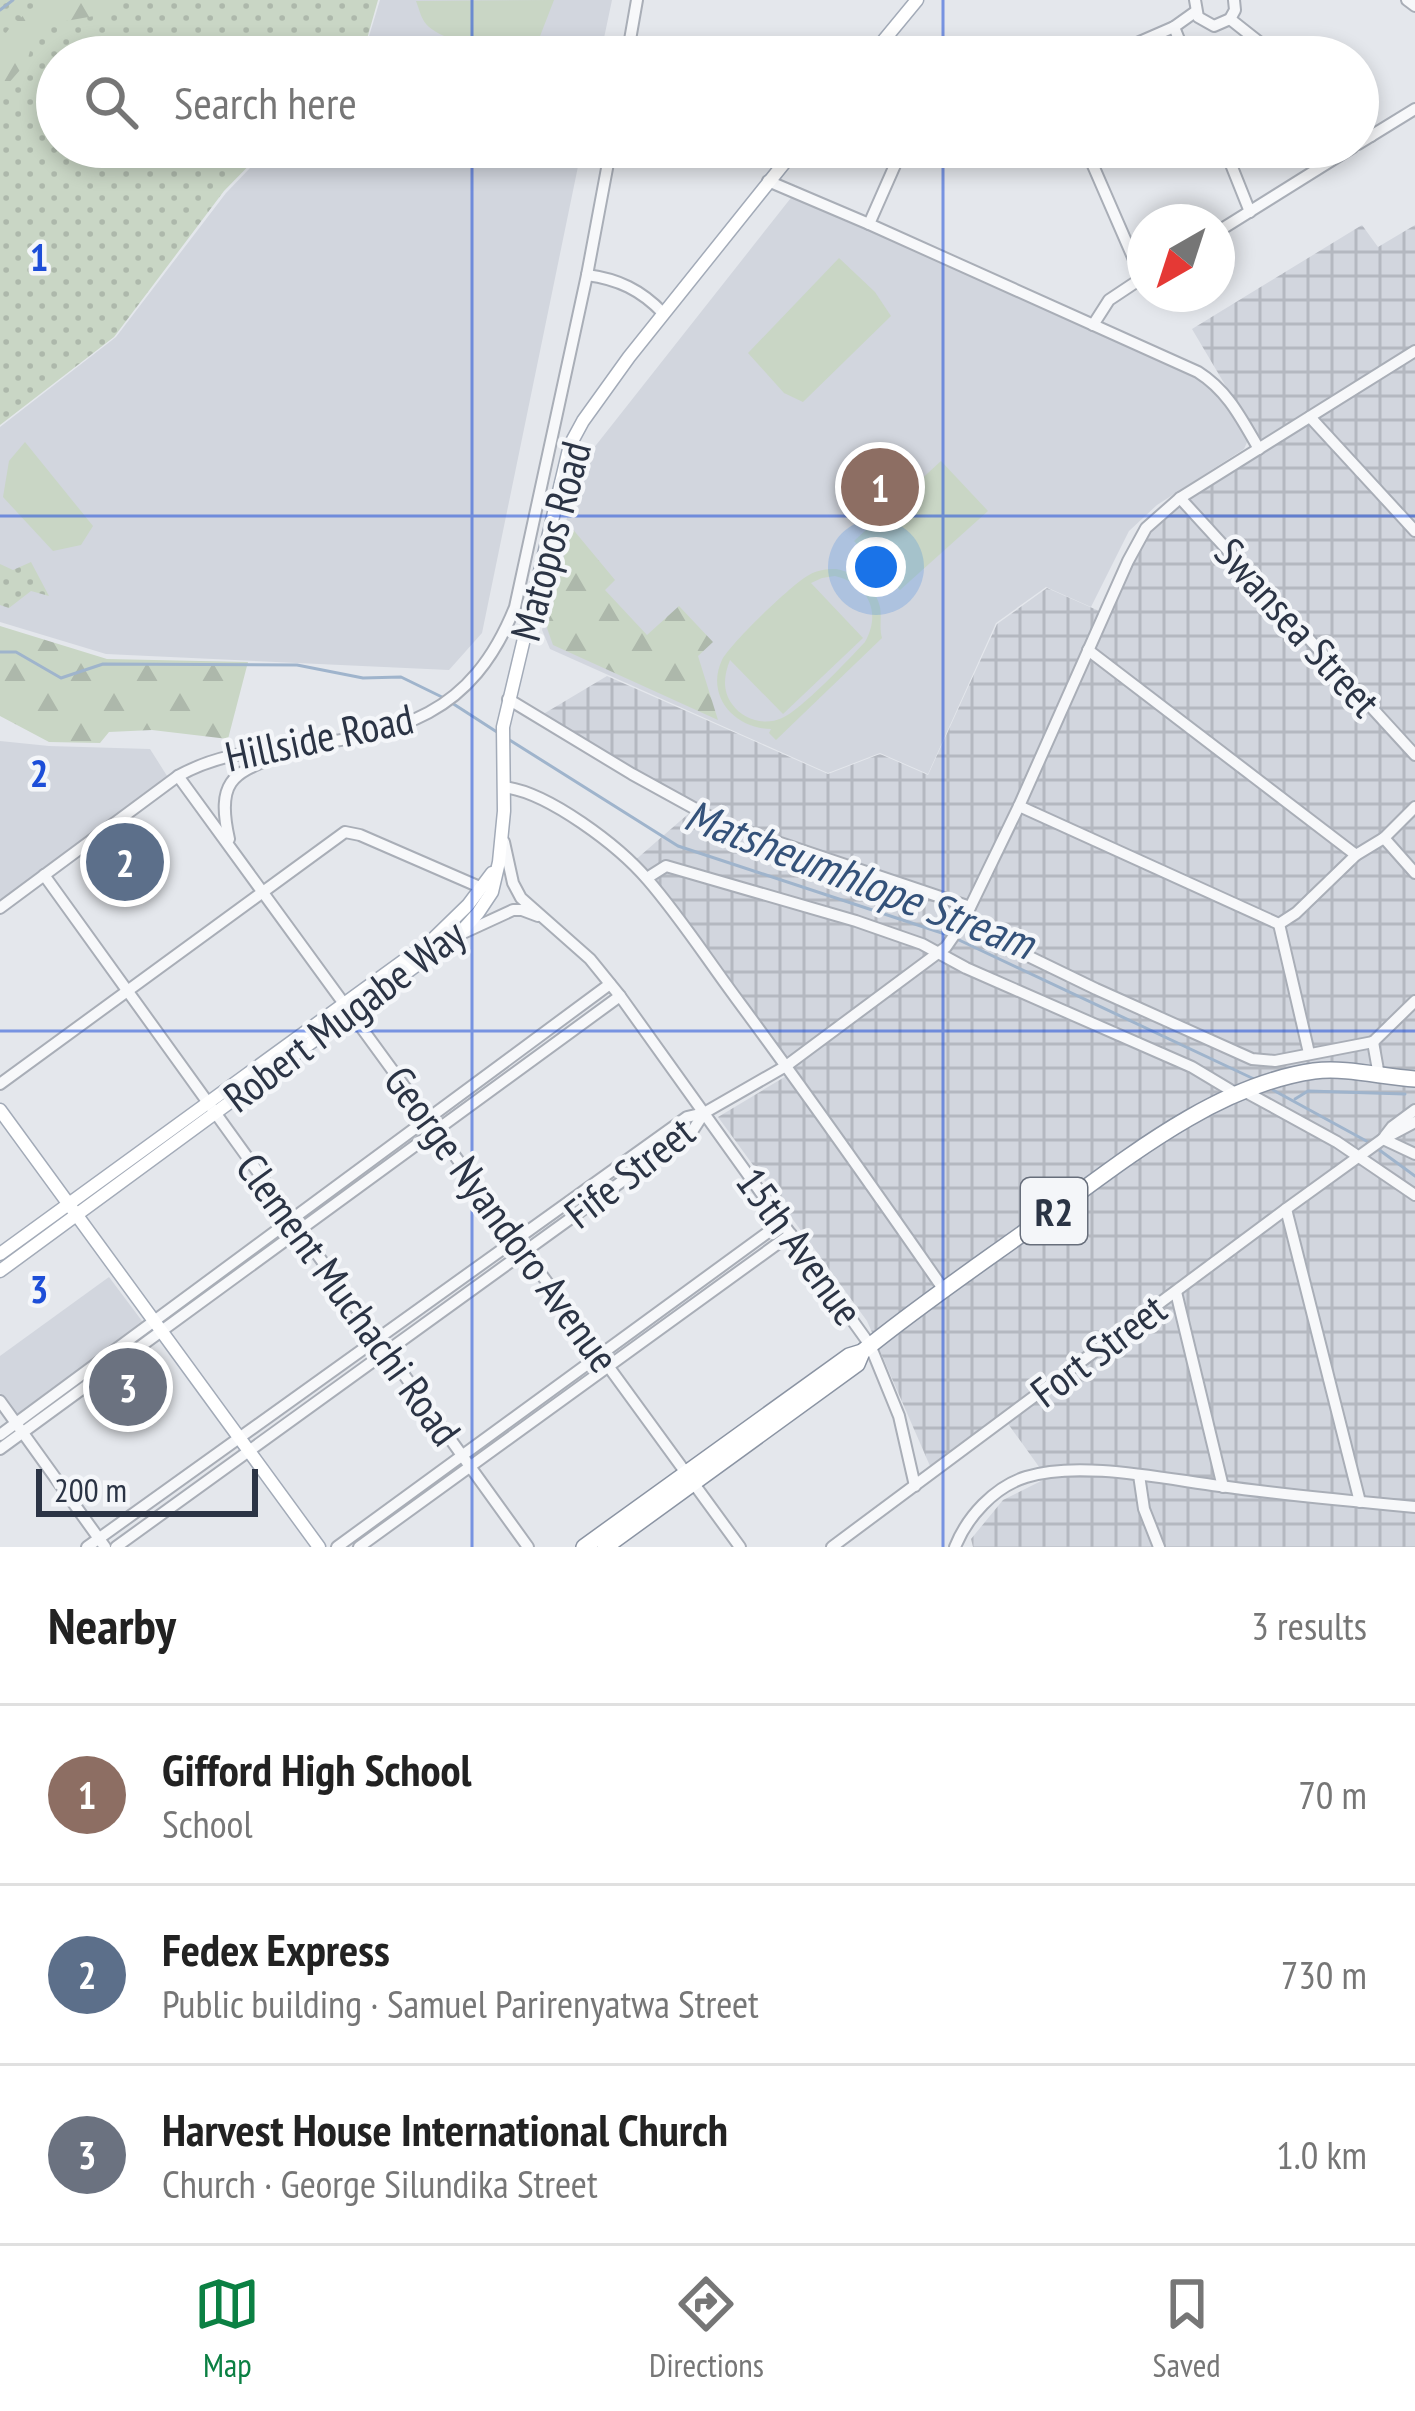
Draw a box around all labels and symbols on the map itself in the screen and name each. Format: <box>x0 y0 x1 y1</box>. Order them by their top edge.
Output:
north arrow <box>1127 204 1235 312</box>
text: 1 <box>30 231 48 282</box>
street label: Matopos Road <box>497 435 603 647</box>
pin: 1 <box>841 442 919 532</box>
street label: Swansea Street <box>1203 526 1393 728</box>
your location <box>846 537 906 597</box>
street label: Hillside Road <box>220 690 418 784</box>
text: 2 <box>30 747 48 798</box>
water label: Matsheumhlope Stream <box>677 785 1045 972</box>
pin: 2 <box>86 817 164 907</box>
street label: Robert Mugabe Way <box>212 906 476 1124</box>
street label: George Nyandoro Avenue <box>372 1055 632 1383</box>
street label: Fife Street <box>553 1104 705 1240</box>
street label: Clement Muchachi Road <box>224 1142 474 1456</box>
street label: 15th Avenue <box>724 1156 876 1336</box>
road number: R2 <box>1021 1178 1087 1244</box>
text: 3 <box>30 1263 48 1314</box>
street label: Fort Street <box>1019 1281 1177 1419</box>
pin: 3 <box>89 1342 167 1432</box>
scale bar <box>36 1463 258 1516</box>

